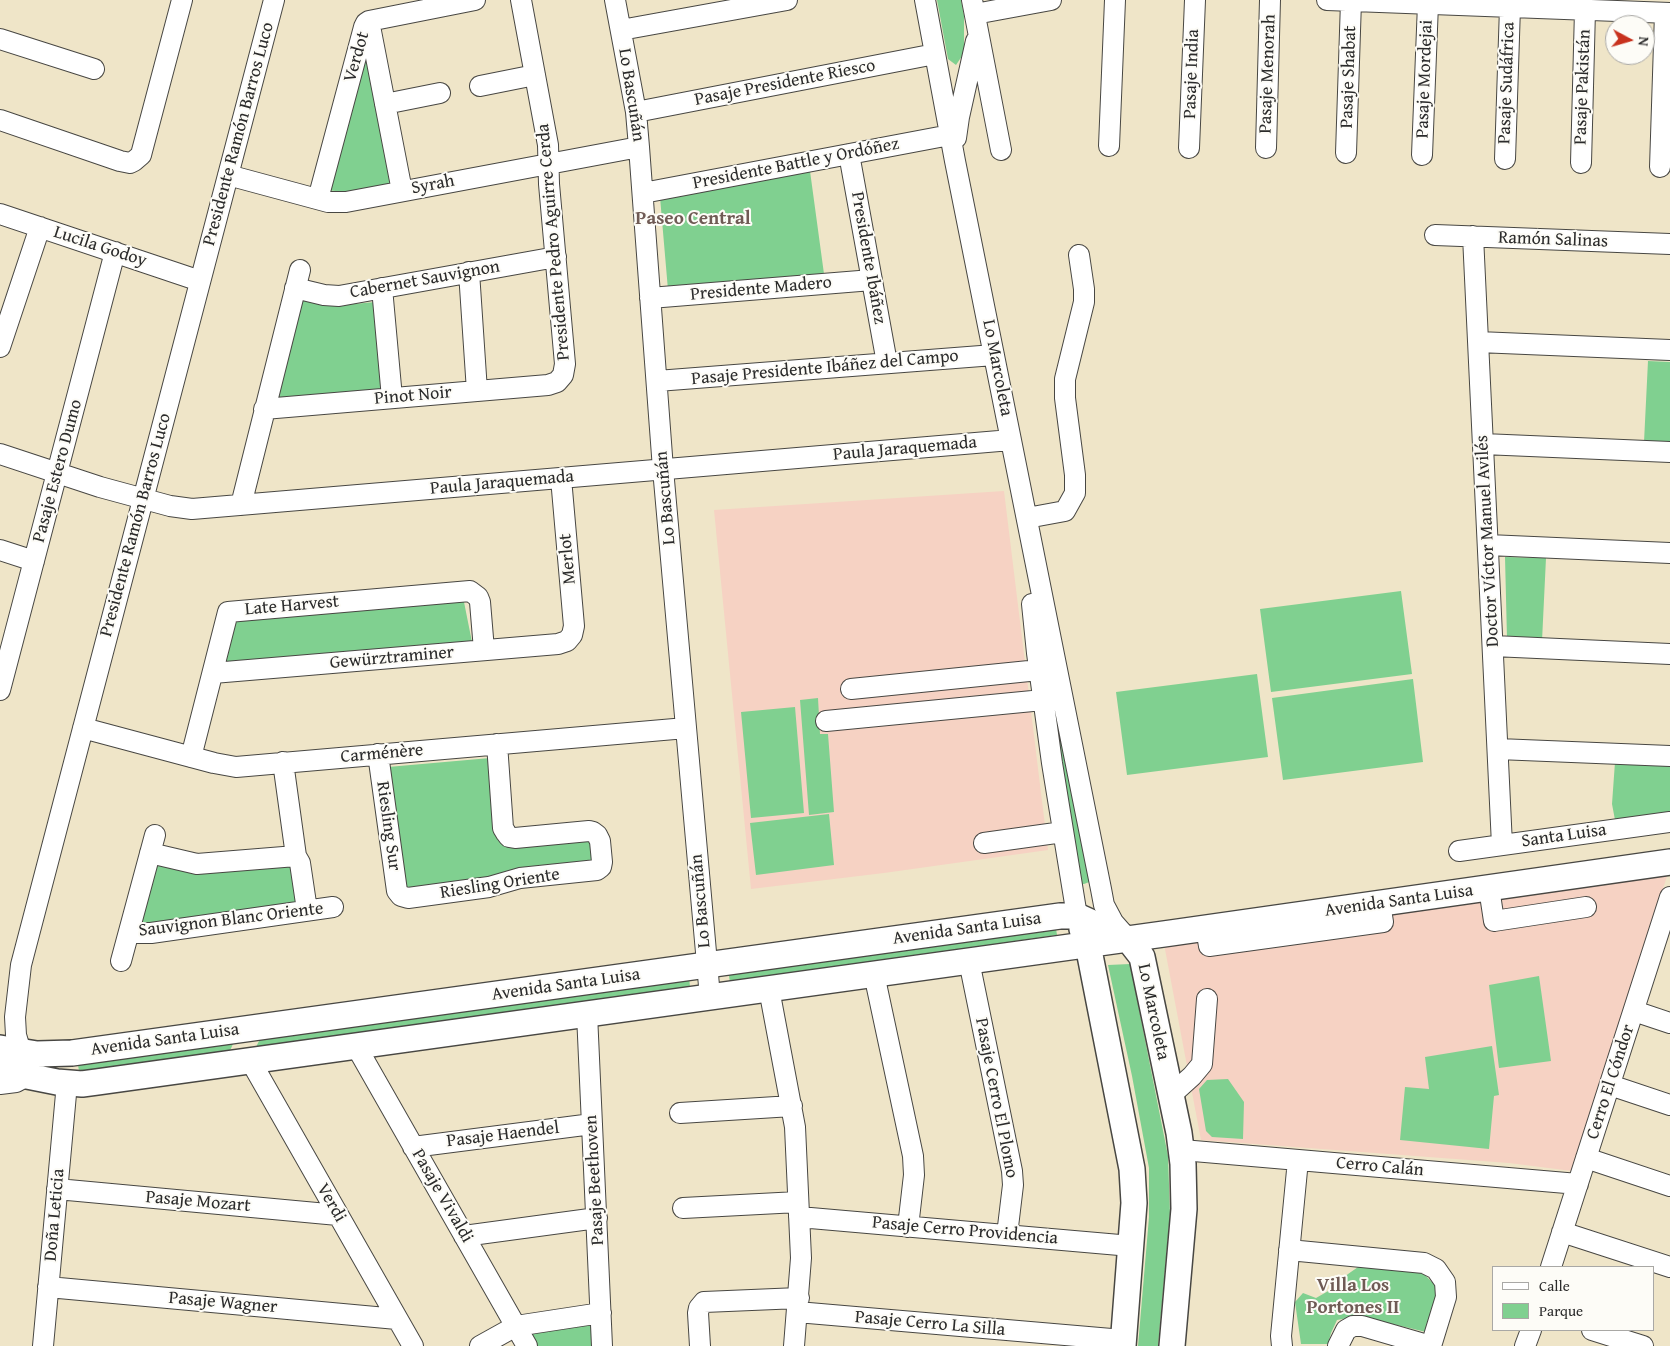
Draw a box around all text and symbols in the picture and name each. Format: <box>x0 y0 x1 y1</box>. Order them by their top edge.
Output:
street label: Pasaje Menorah <box>1255 14 1281 134</box>
north arrow <box>1605 15 1655 65</box>
street label: Pasaje Mordejai <box>1412 19 1438 139</box>
street label: Presidente Ramón Barros Luco <box>199 20 279 248</box>
street label: Pasaje Sudáfrica <box>1494 21 1520 145</box>
street label: Pasaje Shabat <box>1336 25 1362 129</box>
street label: Verdot <box>340 29 374 85</box>
street label: Pasaje India <box>1180 29 1204 119</box>
street label: Pasaje Pakistán <box>1570 29 1596 145</box>
text: N <box>1633 36 1654 47</box>
street label: Lo Bascuñán <box>613 47 649 143</box>
street label: Pasaje Presidente Riesco <box>693 55 877 111</box>
street label: Presidente Pedro Aguirre Cerda <box>533 123 575 361</box>
street label: Presidente Battle y Ordóñez <box>691 133 901 195</box>
street label: Syrah <box>410 170 456 200</box>
street label: Presidente Ibáñez <box>846 190 890 326</box>
district label: Paseo Central <box>635 208 751 230</box>
street label: Lucila Godoy <box>51 222 149 272</box>
street label: Ramón Salinas <box>1498 227 1608 253</box>
street label: Cabernet Sauvignon <box>348 256 502 304</box>
street label: Presidente Madero <box>689 272 833 306</box>
street label: Lo Marcoleta <box>977 318 1017 418</box>
street label: Pasaje Presidente Ibáñez del Campo <box>690 346 960 390</box>
street label: Pinot Noir <box>373 382 453 410</box>
street label: Pasaje Estero Dumo <box>29 397 87 545</box>
street label: Presidente Ramón Barros Luco <box>96 411 176 639</box>
street label: Paula Jaraquemada <box>832 432 978 466</box>
street label: Doctor Víctor Manuel Avilés <box>1472 435 1504 647</box>
street label: Lo Bascuñán <box>651 450 681 546</box>
street label: Paula Jaraquemada <box>429 466 575 500</box>
street label: Merlot <box>555 533 581 585</box>
street label: Late Harvest <box>244 591 340 621</box>
street label: Gewürztraminer <box>329 642 455 674</box>
street label: Carménère <box>340 740 424 768</box>
street label: Riesling Sur <box>371 780 405 872</box>
street label: Santa Luisa <box>1520 819 1608 853</box>
street label: Lo Bascuñán <box>686 853 716 949</box>
street label: Riesling Oriente <box>439 864 561 904</box>
street label: Avenida Santa Luisa <box>1323 880 1475 922</box>
street label: Sauvignon Blanc Oriente <box>137 898 325 942</box>
street label: Avenida Santa Luisa <box>891 908 1043 950</box>
street label: Lo Marcoleta <box>1132 962 1174 1062</box>
street label: Avenida Santa Luisa <box>490 964 642 1006</box>
street label: Pasaje Cerro El Plomo <box>970 1016 1022 1180</box>
street label: Avenida Santa Luisa <box>89 1019 241 1061</box>
street label: Cerro El Cóndor <box>1582 1022 1640 1142</box>
street label: Pasaje Beethoven <box>581 1114 609 1246</box>
street label: Pasaje Haendel <box>446 1117 560 1153</box>
street label: Pasaje Vivaldi <box>406 1145 478 1247</box>
street label: Cerro Calán <box>1335 1152 1425 1182</box>
street label: Doña Leticia <box>40 1168 70 1262</box>
street label: Verdi <box>311 1180 351 1226</box>
street label: Pasaje Mozart <box>145 1187 251 1217</box>
street label: Pasaje Cerro Providencia <box>871 1212 1059 1250</box>
legend <box>1492 1266 1655 1331</box>
district label: Villa Los Portones II <box>1307 1275 1399 1319</box>
text: Calle <box>1539 1275 1570 1296</box>
street label: Pasaje Wagner <box>168 1287 278 1319</box>
text: Parque <box>1539 1300 1583 1321</box>
street label: Pasaje Cerro La Silla <box>854 1307 1006 1341</box>

